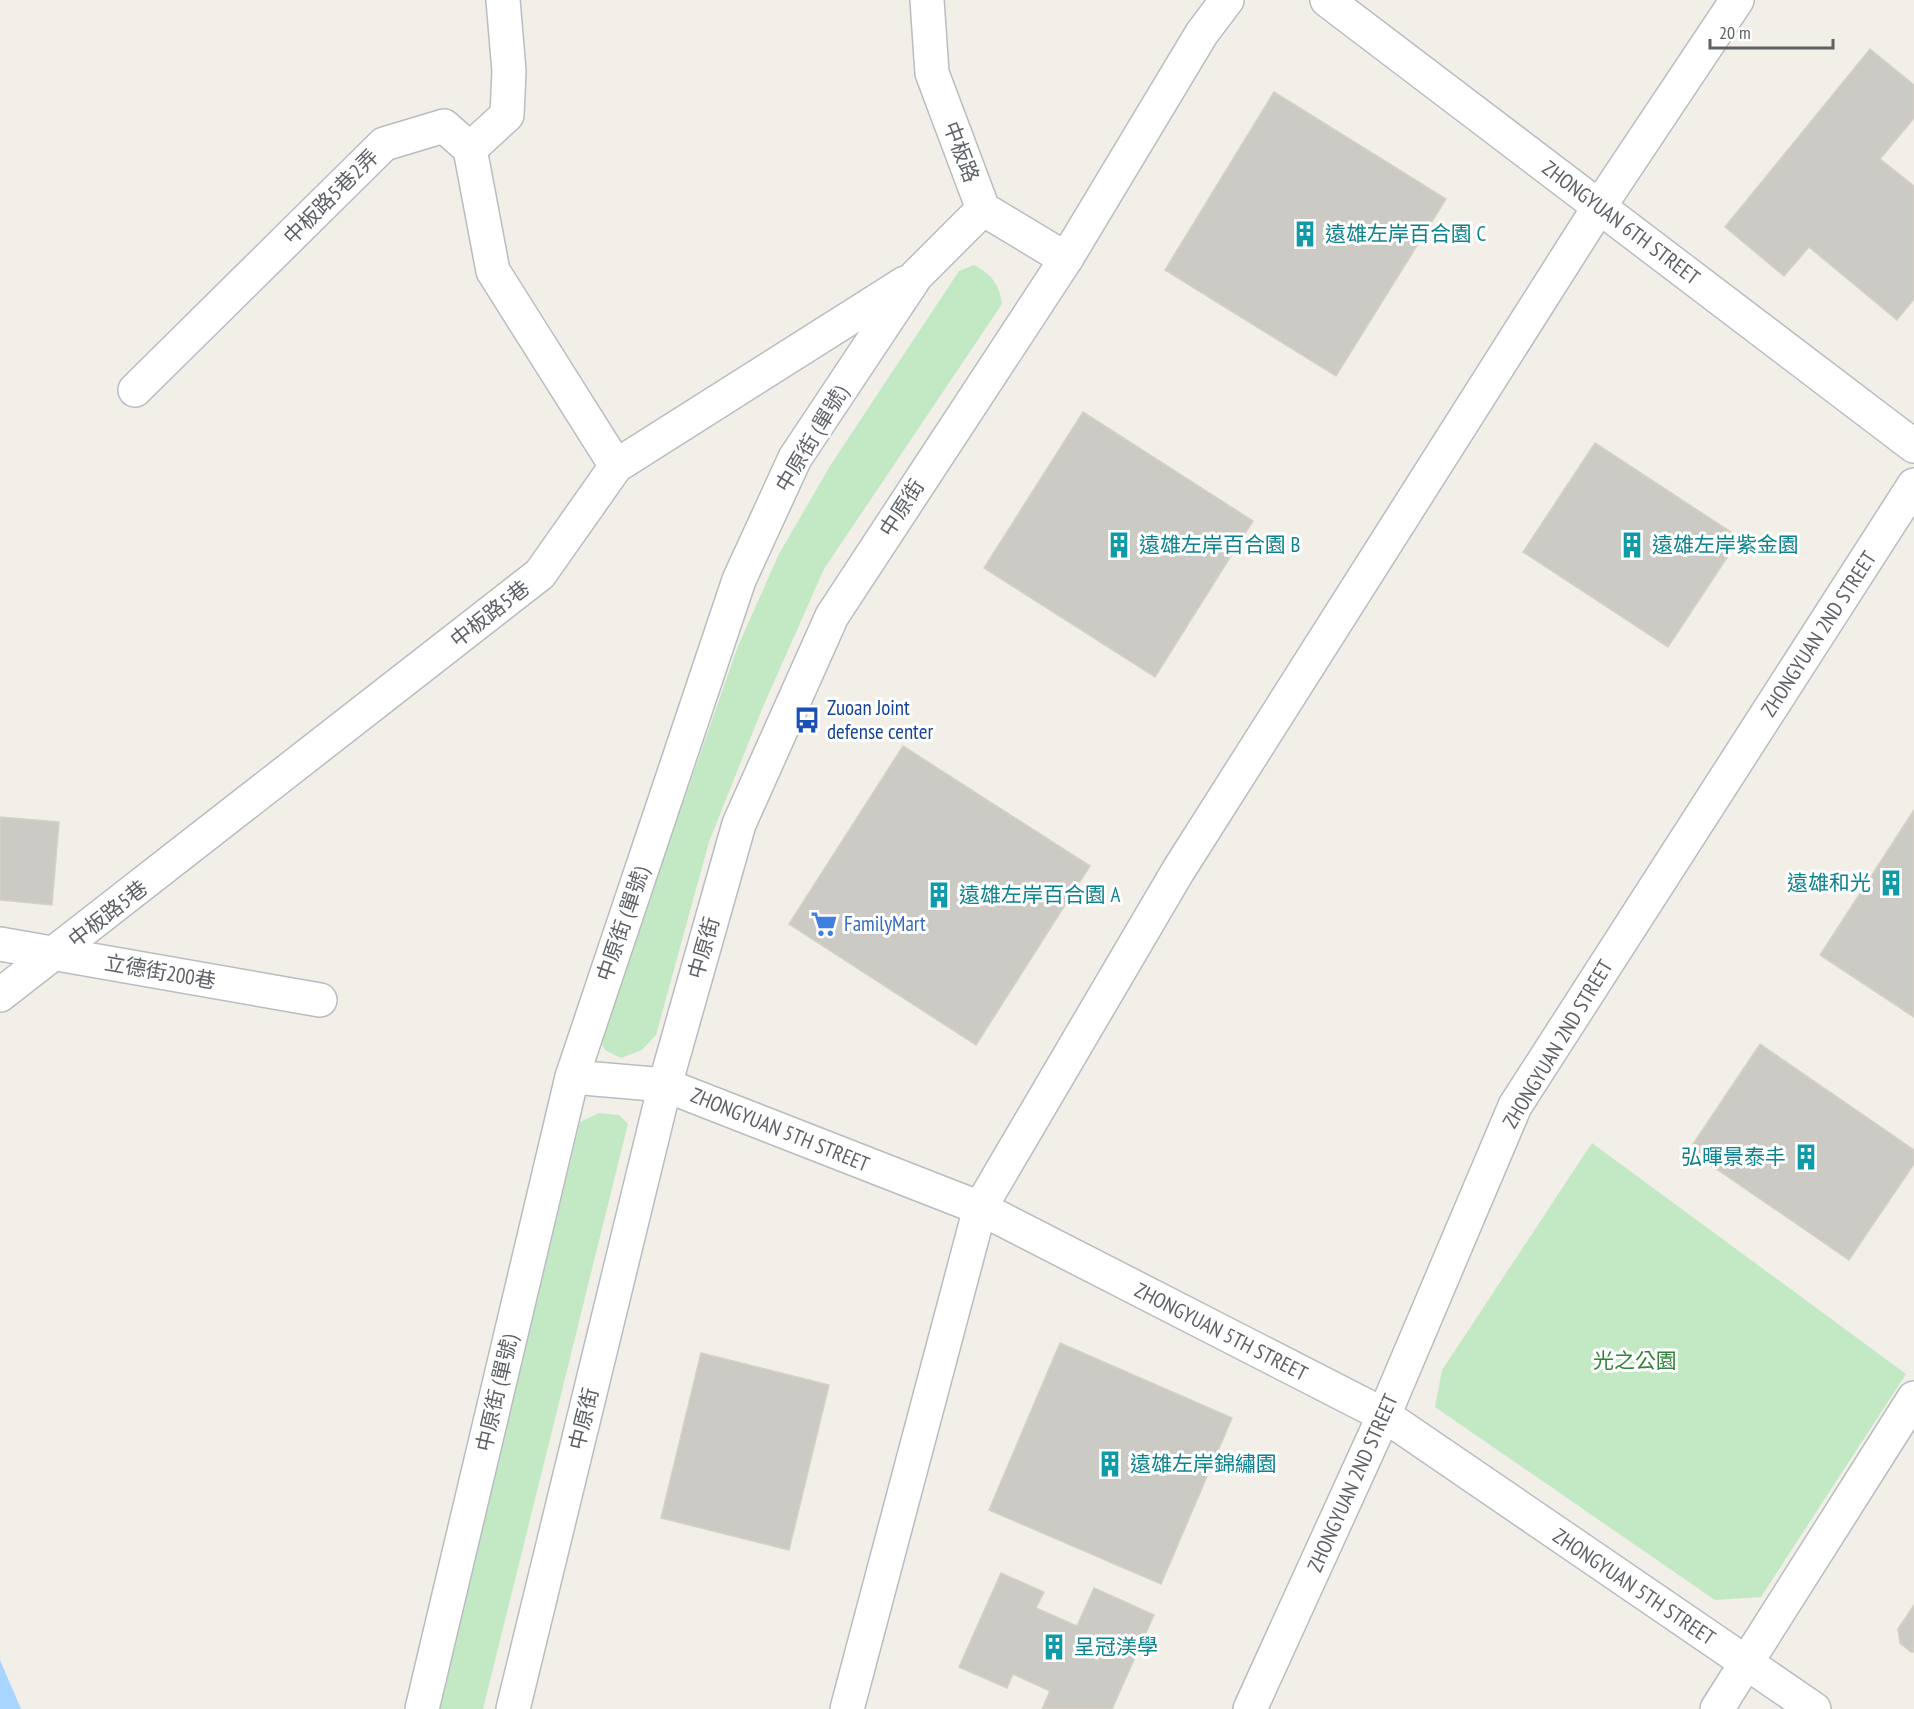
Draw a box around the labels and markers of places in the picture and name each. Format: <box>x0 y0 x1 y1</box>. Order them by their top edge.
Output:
building icon: 遠雄左岸百合園 C <box>1290 219 1320 249</box>
place label: 遠雄左岸百合園 C <box>1325 220 1486 247</box>
building icon: 遠雄左岸百合園 B <box>1104 530 1134 560</box>
building icon: 遠雄左岸紫金園 <box>1617 530 1647 560</box>
place label: 遠雄左岸百合園 B <box>1139 531 1300 558</box>
place label: 遠雄左岸紫金園 <box>1652 531 1799 558</box>
place label: Zuoan Joint defense center <box>827 694 933 745</box>
bus stop icon: Zuoan Joint defense center <box>792 705 822 735</box>
building icon: 遠雄和光 <box>1876 868 1906 898</box>
place label: 遠雄和光 <box>1787 869 1871 896</box>
building icon: 遠雄左岸百合園 A <box>924 880 954 910</box>
place label: 遠雄左岸百合園 A <box>959 881 1120 908</box>
supermarket icon: FamilyMart <box>809 909 839 939</box>
place label: FamilyMart <box>844 910 926 937</box>
building icon: 弘暉景泰丰 <box>1791 1142 1821 1172</box>
place label: 弘暉景泰丰 <box>1681 1143 1786 1170</box>
building icon: 遠雄左岸錦繡園 <box>1095 1449 1125 1479</box>
place label: 遠雄左岸錦繡園 <box>1130 1450 1277 1477</box>
building icon: 呈冠渼學 <box>1039 1632 1069 1662</box>
place label: 呈冠渼學 <box>1074 1633 1158 1660</box>

